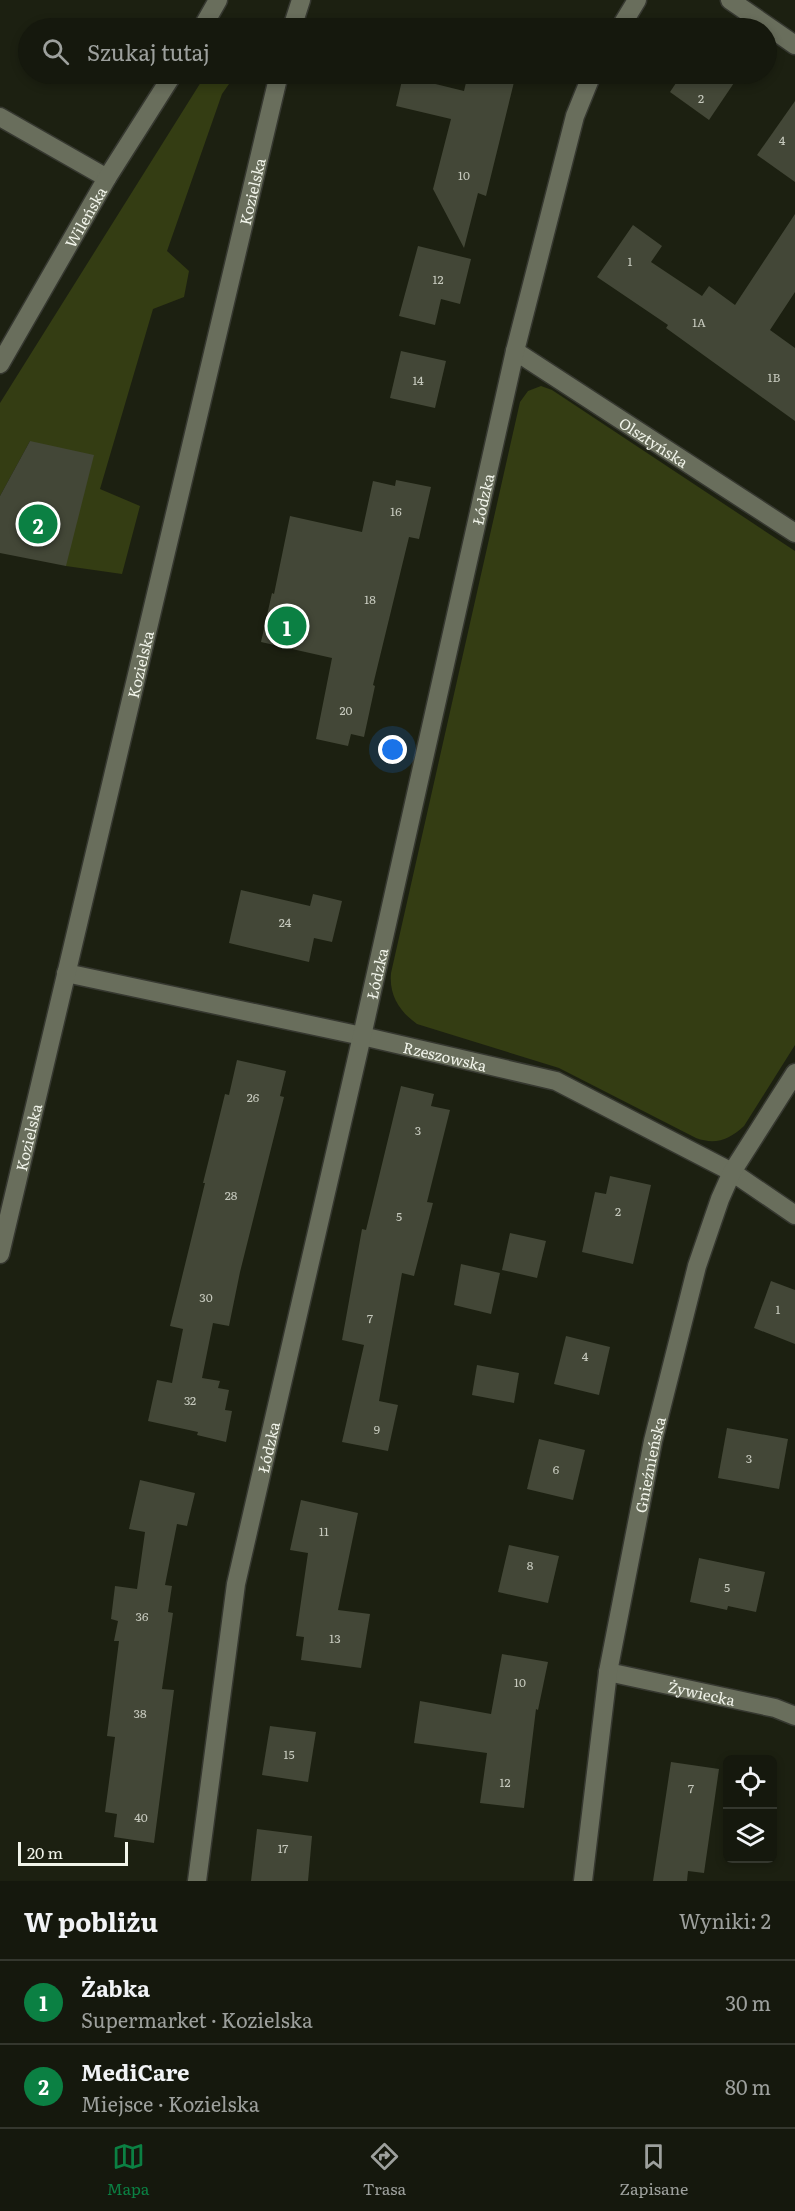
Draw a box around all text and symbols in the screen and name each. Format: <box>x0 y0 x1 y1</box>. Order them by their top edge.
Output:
search box <box>18 18 777 84</box>
icon: search <box>39 35 72 68</box>
text: Szukaj tutaj <box>87 35 210 68</box>
house number: 2 <box>698 89 704 107</box>
house number: 4 <box>779 131 786 149</box>
street label: Kozielska <box>232 154 271 227</box>
house number: 10 <box>458 166 470 184</box>
street label: Wileńska <box>58 181 112 252</box>
house number: 1 <box>628 252 633 270</box>
house number: 12 <box>433 270 443 288</box>
house number: 1A <box>692 313 706 331</box>
house number: 1B <box>768 368 780 386</box>
house number: 14 <box>412 371 424 389</box>
street label: Olsztyńska <box>615 410 694 473</box>
street label: Łódzka <box>465 470 499 527</box>
pin: 2 <box>18 502 57 546</box>
house number: 16 <box>390 502 402 520</box>
house number: 18 <box>364 590 376 608</box>
pin: 1 <box>268 604 306 648</box>
street label: Kozielska <box>120 627 159 700</box>
house number: 20 <box>339 701 353 719</box>
your location <box>378 735 407 764</box>
house number: 24 <box>279 913 292 931</box>
street label: Łódzka <box>359 945 393 1001</box>
street label: Rzeszowska <box>401 1034 490 1076</box>
house number: 26 <box>247 1088 260 1106</box>
street label: Kozielska <box>9 1100 47 1173</box>
house number: 3 <box>415 1121 421 1139</box>
house number: 28 <box>225 1186 238 1204</box>
house number: 2 <box>615 1202 621 1220</box>
house number: 5 <box>396 1207 402 1225</box>
house number: 30 <box>199 1288 213 1306</box>
house number: 1 <box>776 1300 781 1318</box>
house number: 7 <box>367 1309 373 1327</box>
house number: 4 <box>582 1347 589 1365</box>
house number: 32 <box>184 1391 196 1409</box>
street label: Gnieźnieńska <box>628 1413 670 1514</box>
street label: Łódzka <box>250 1418 285 1475</box>
house number: 9 <box>374 1420 380 1438</box>
house number: 3 <box>746 1449 752 1467</box>
house number: 6 <box>553 1460 560 1478</box>
house number: 11 <box>319 1522 329 1540</box>
house number: 8 <box>527 1556 534 1574</box>
house number: 5 <box>724 1578 730 1596</box>
house number: 36 <box>136 1607 149 1625</box>
house number: 13 <box>329 1629 341 1647</box>
house number: 10 <box>514 1673 526 1691</box>
street label: Żywiecka <box>666 1674 739 1711</box>
house number: 38 <box>133 1704 147 1722</box>
house number: 15 <box>284 1745 294 1763</box>
map controls <box>723 1755 777 1863</box>
button: locate <box>723 1755 777 1809</box>
house number: 12 <box>500 1773 510 1791</box>
house number: 7 <box>688 1779 694 1797</box>
house number: 40 <box>134 1808 148 1826</box>
button: layers <box>723 1809 777 1863</box>
scale bar <box>18 1839 128 1866</box>
house number: 17 <box>278 1839 288 1857</box>
text: 20 m <box>27 1840 63 1864</box>
text: W pobliżu <box>24 1901 158 1940</box>
text: Wyniki: 2 <box>679 1905 771 1935</box>
text: Żabka <box>81 1971 150 2004</box>
text: 1 <box>39 1987 48 2017</box>
text: 30 m <box>725 1987 771 2017</box>
text: Supermarket · Kozielska <box>81 2004 313 2034</box>
text: MediCare <box>81 2055 190 2088</box>
text: 2 <box>38 2071 49 2101</box>
text: 80 m <box>725 2071 771 2101</box>
text: Miejsce · Kozielska <box>81 2088 260 2118</box>
tab: Mapa <box>107 2140 149 2200</box>
tab: Trasa <box>363 2140 406 2200</box>
tab: Zapisane <box>620 2140 688 2200</box>

